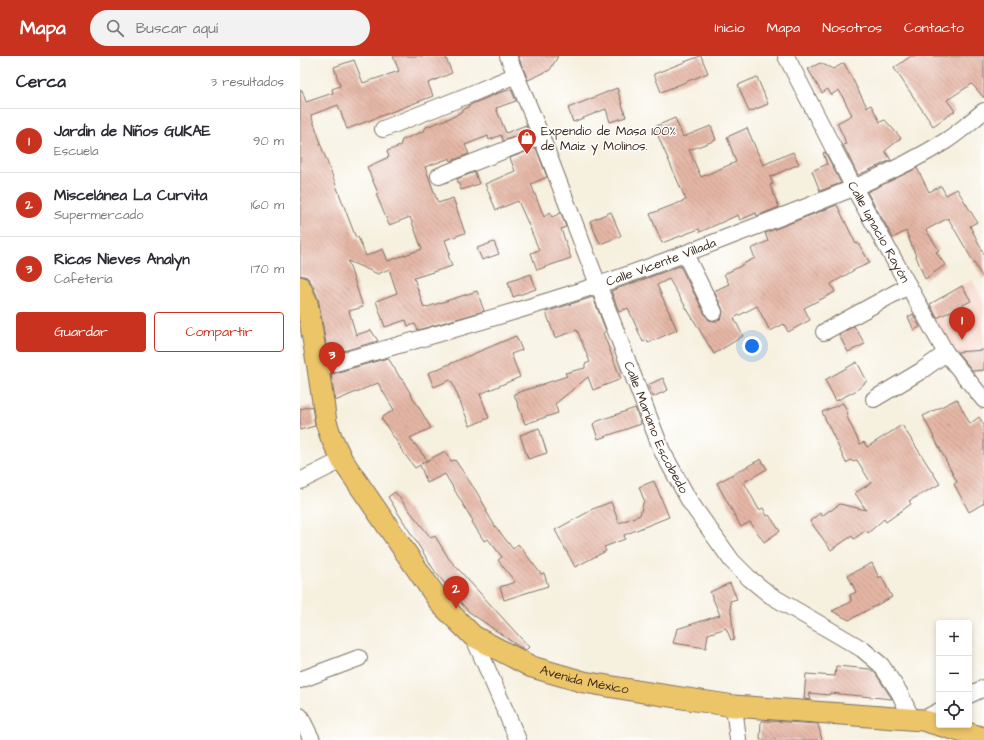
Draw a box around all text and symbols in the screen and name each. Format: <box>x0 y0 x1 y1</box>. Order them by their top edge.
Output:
search box <box>90 10 370 46</box>
text: Mapa <box>20 15 66 42</box>
icon: search <box>104 17 126 39</box>
text: Buscar aquí <box>136 18 218 39</box>
text: Inicio <box>714 18 745 38</box>
text: Mapa <box>767 18 800 38</box>
text: Nosotros <box>822 18 882 38</box>
text: Contacto <box>904 18 964 38</box>
text: Cerca <box>16 70 66 94</box>
text: 3 resultados <box>210 73 284 91</box>
text: Jardin de Niños GUKAE <box>54 121 211 142</box>
place label: Expendio de Masa 100% de Maíz y Molinos. <box>541 122 676 156</box>
shop icon: Expendio de Masa 100% de Maíz y Molinos. <box>516 127 538 155</box>
text: 1 <box>28 132 30 150</box>
text: 90 m <box>253 132 284 150</box>
text: Escuela <box>54 142 99 160</box>
street label: Calle Ignacio Rayón <box>843 178 914 287</box>
text: Miscelánea La Curvita <box>54 185 207 206</box>
text: 2 <box>25 196 33 214</box>
text: 160 m <box>251 196 284 214</box>
text: Supermercado <box>54 206 144 224</box>
street label: Calle Vicente Villada <box>604 234 719 291</box>
text: Ricas Nieves Analyn <box>54 249 190 270</box>
text: 3 <box>26 260 32 278</box>
text: 170 m <box>251 260 284 278</box>
text: Cafetería <box>54 270 113 288</box>
pin: 1 <box>949 307 975 340</box>
button: Guardar <box>16 312 146 352</box>
button: Compartir <box>154 312 284 352</box>
your location <box>742 336 762 356</box>
pin: 3 <box>319 342 345 375</box>
street label: Calle Mariano Escobedo <box>619 359 693 497</box>
pin: 2 <box>443 576 469 609</box>
map controls <box>936 620 972 728</box>
button: + <box>936 620 972 656</box>
button: − <box>936 656 972 692</box>
street label: Avenida México <box>538 661 631 699</box>
button: locate <box>936 692 972 728</box>

